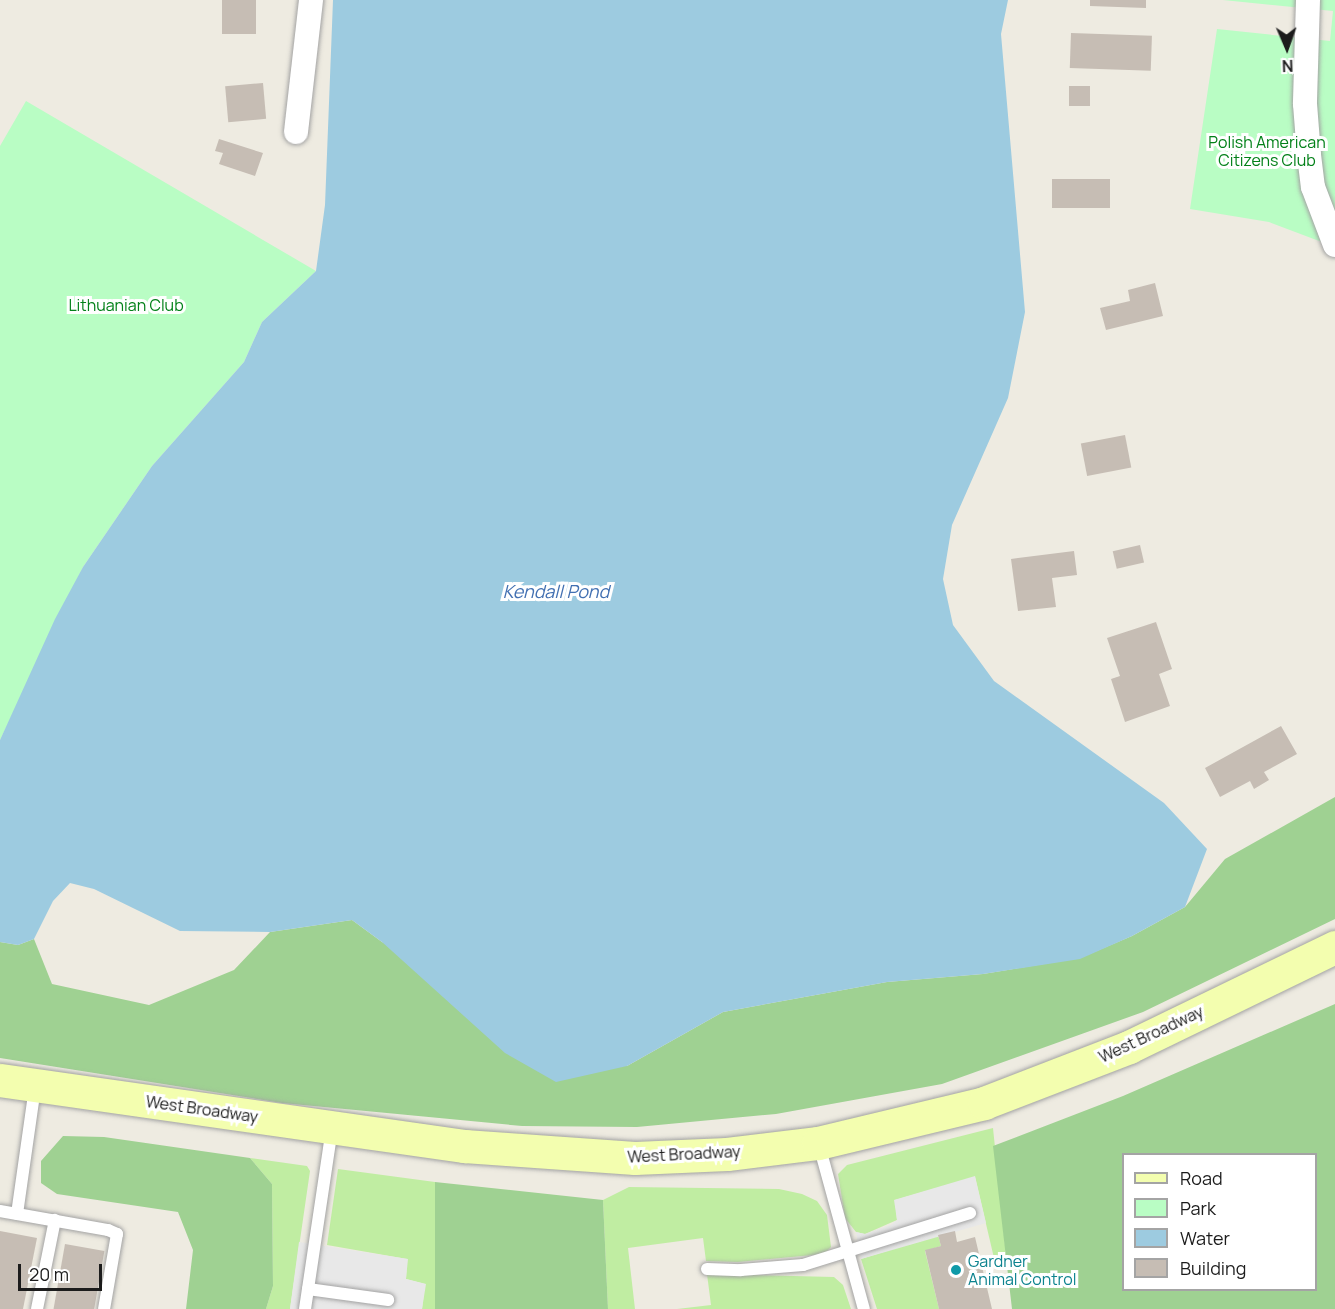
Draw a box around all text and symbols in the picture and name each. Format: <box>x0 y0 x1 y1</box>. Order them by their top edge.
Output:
north arrow <box>1257 18 1317 78</box>
text: N <box>1281 55 1294 77</box>
park label: Polish American Citizens Club <box>1208 132 1326 170</box>
park label: Lithuanian Club <box>68 295 184 315</box>
water label: Kendall Pond <box>503 580 609 602</box>
street label: West Broadway <box>1096 1001 1206 1067</box>
street label: West Broadway <box>145 1092 259 1126</box>
street label: West Broadway <box>627 1141 741 1167</box>
legend <box>1122 1153 1317 1291</box>
text: Road <box>1180 1166 1223 1190</box>
text: Park <box>1180 1196 1216 1220</box>
text: Water <box>1180 1226 1230 1250</box>
place label: Gardner Animal Control <box>968 1251 1076 1289</box>
scale bar <box>21 1252 105 1290</box>
text: Building <box>1180 1256 1246 1280</box>
text: 20 m <box>29 1262 69 1286</box>
marker: Gardner Animal Control <box>949 1263 963 1277</box>

